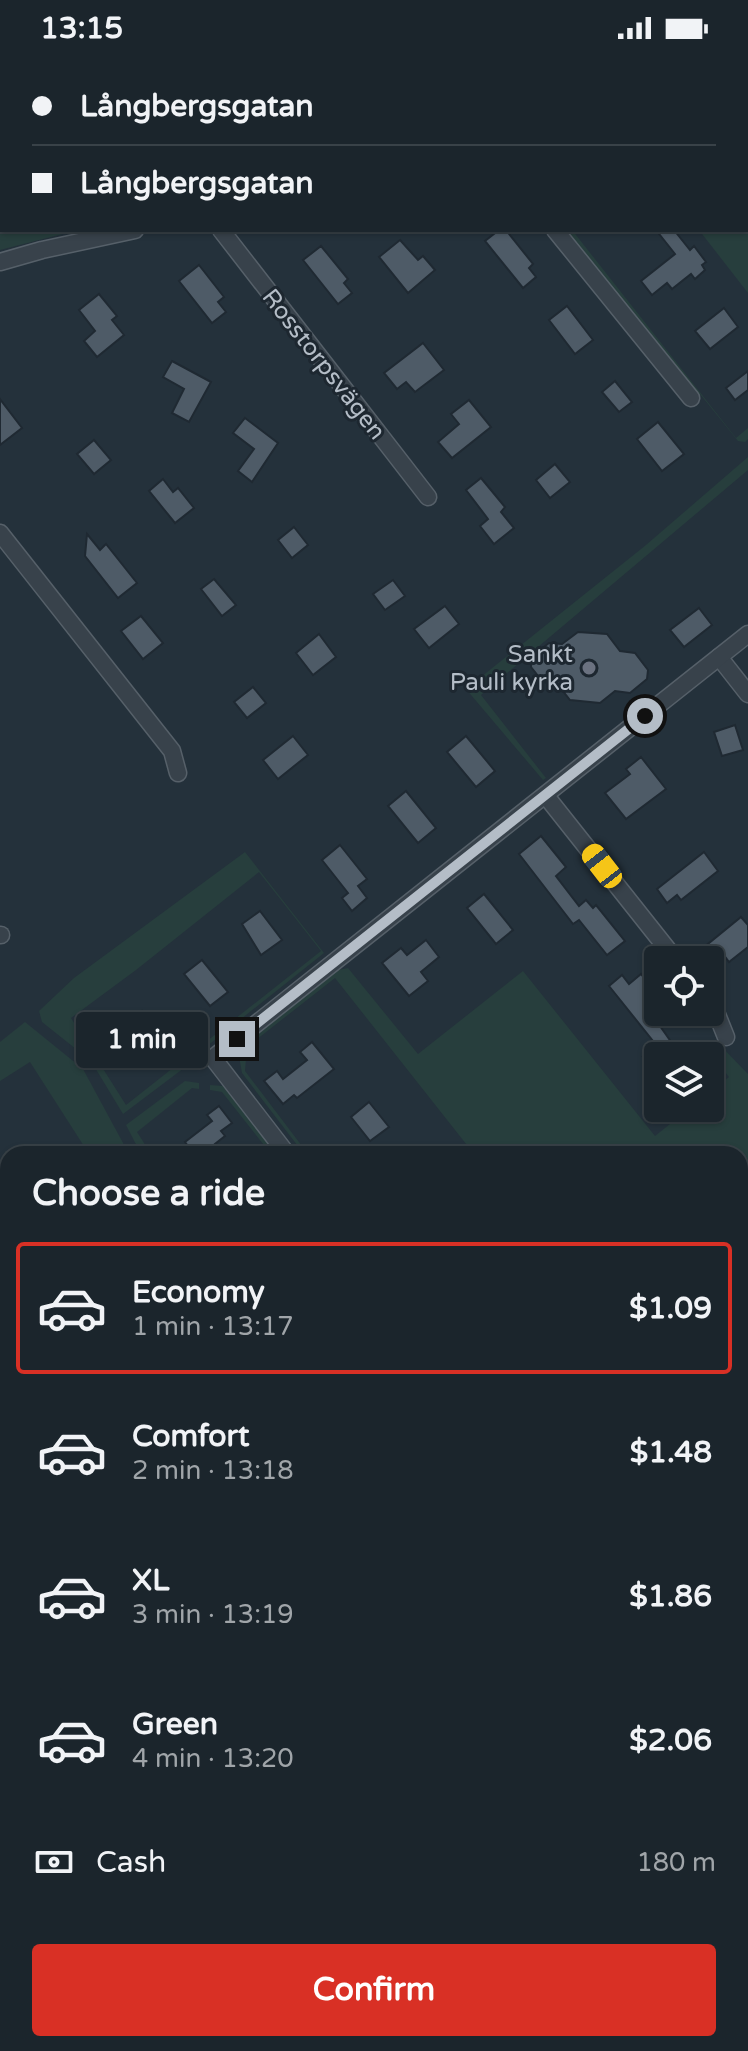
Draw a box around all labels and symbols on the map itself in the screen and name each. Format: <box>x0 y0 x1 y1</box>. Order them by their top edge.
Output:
street label: Rosstorpsvägen <box>256 283 391 445</box>
place label: Sankt Pauli kyrka <box>450 640 573 697</box>
marker: Sankt Pauli kyrka <box>580 659 598 677</box>
route start <box>627 698 663 734</box>
car <box>578 840 626 892</box>
callout: 1 min <box>77 1011 209 1067</box>
route end <box>219 1021 255 1057</box>

